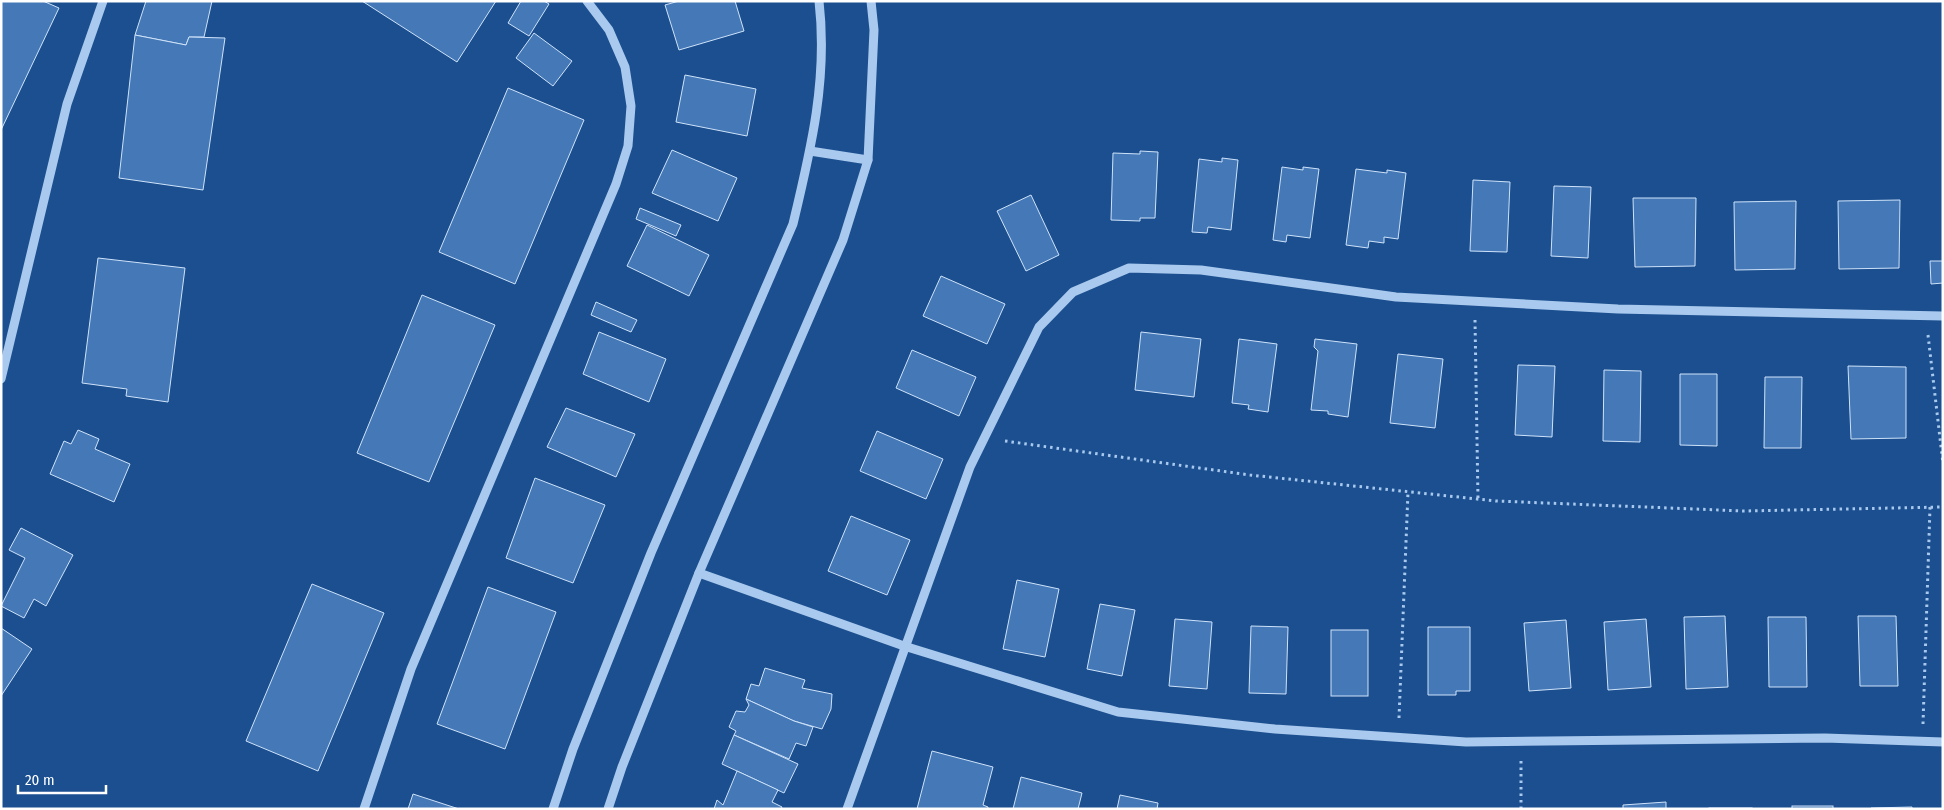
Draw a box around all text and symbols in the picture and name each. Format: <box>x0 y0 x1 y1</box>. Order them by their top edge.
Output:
scale bar <box>18 762 105 794</box>
text: 20 m <box>25 771 55 789</box>

